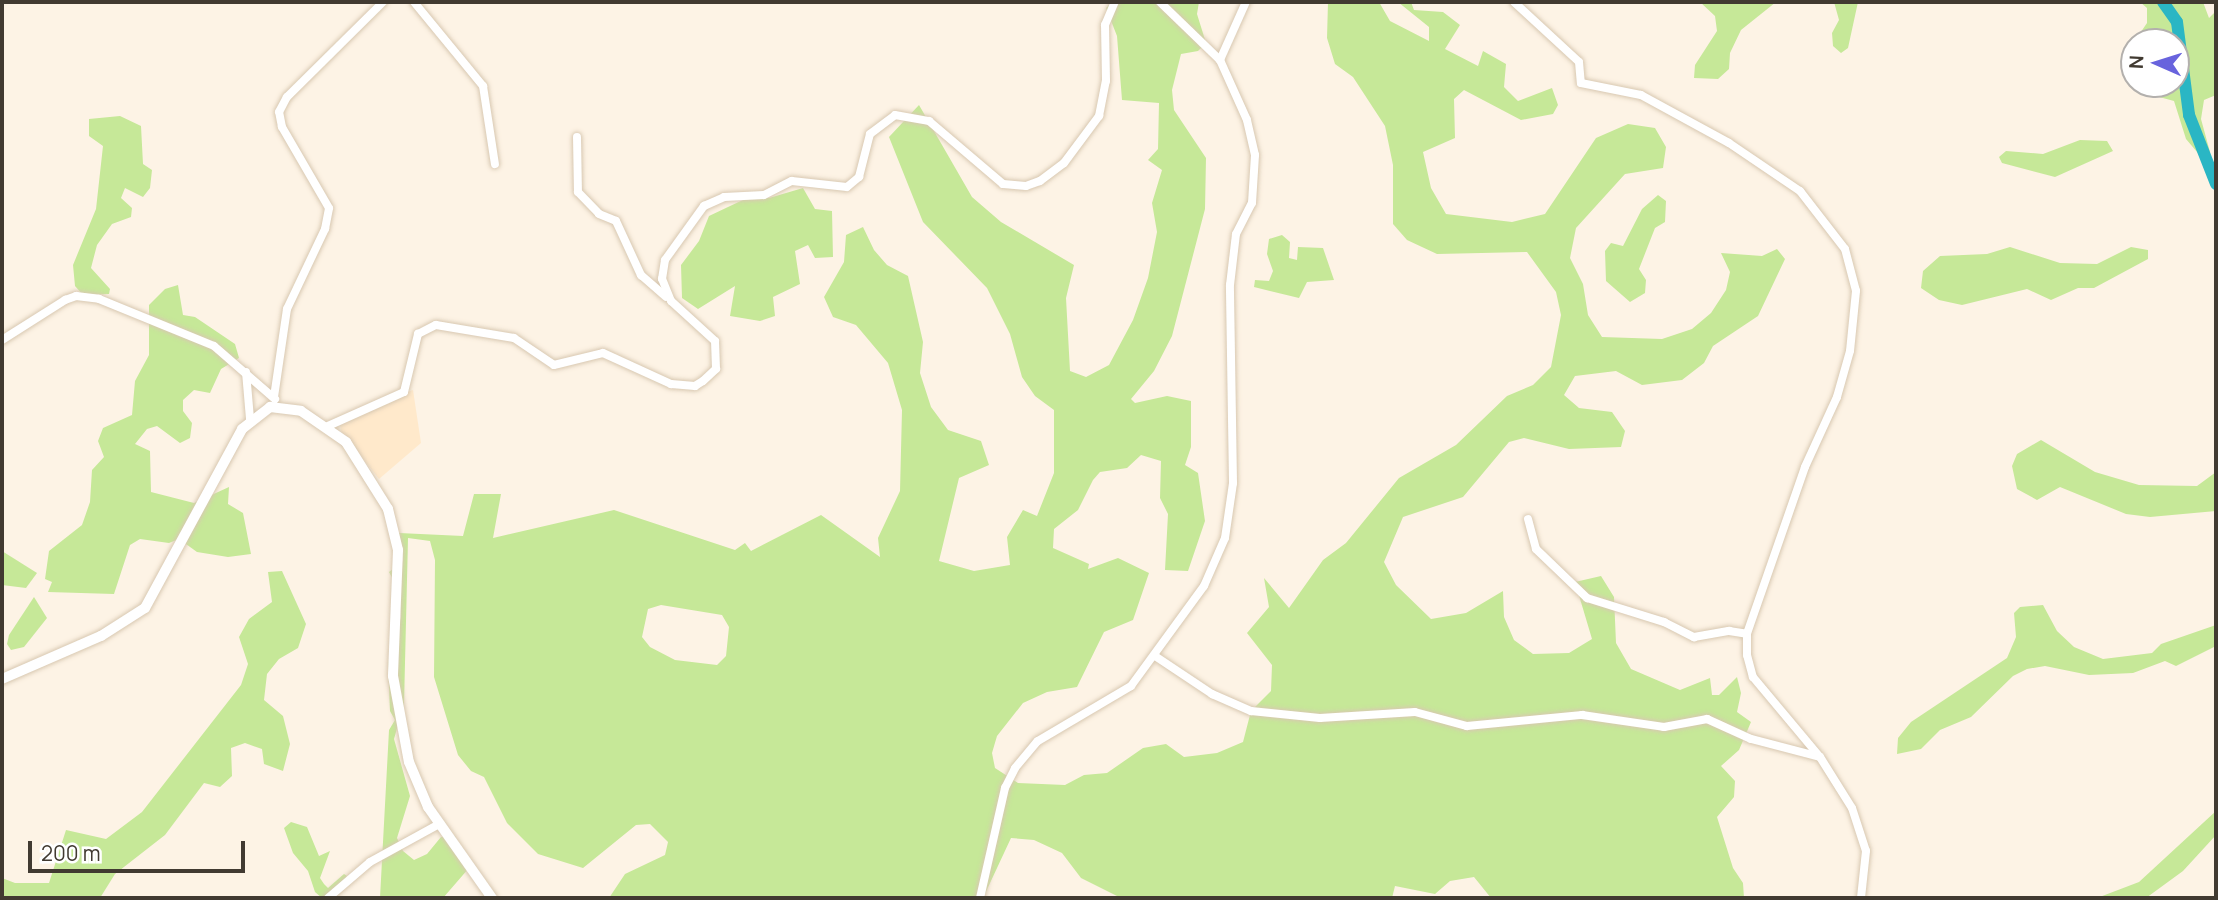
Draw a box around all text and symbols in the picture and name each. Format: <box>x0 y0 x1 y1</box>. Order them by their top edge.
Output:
north arrow <box>2120 28 2190 98</box>
text: N <box>2123 55 2149 70</box>
scale bar <box>32 827 248 871</box>
text: 200 m <box>41 839 101 867</box>

